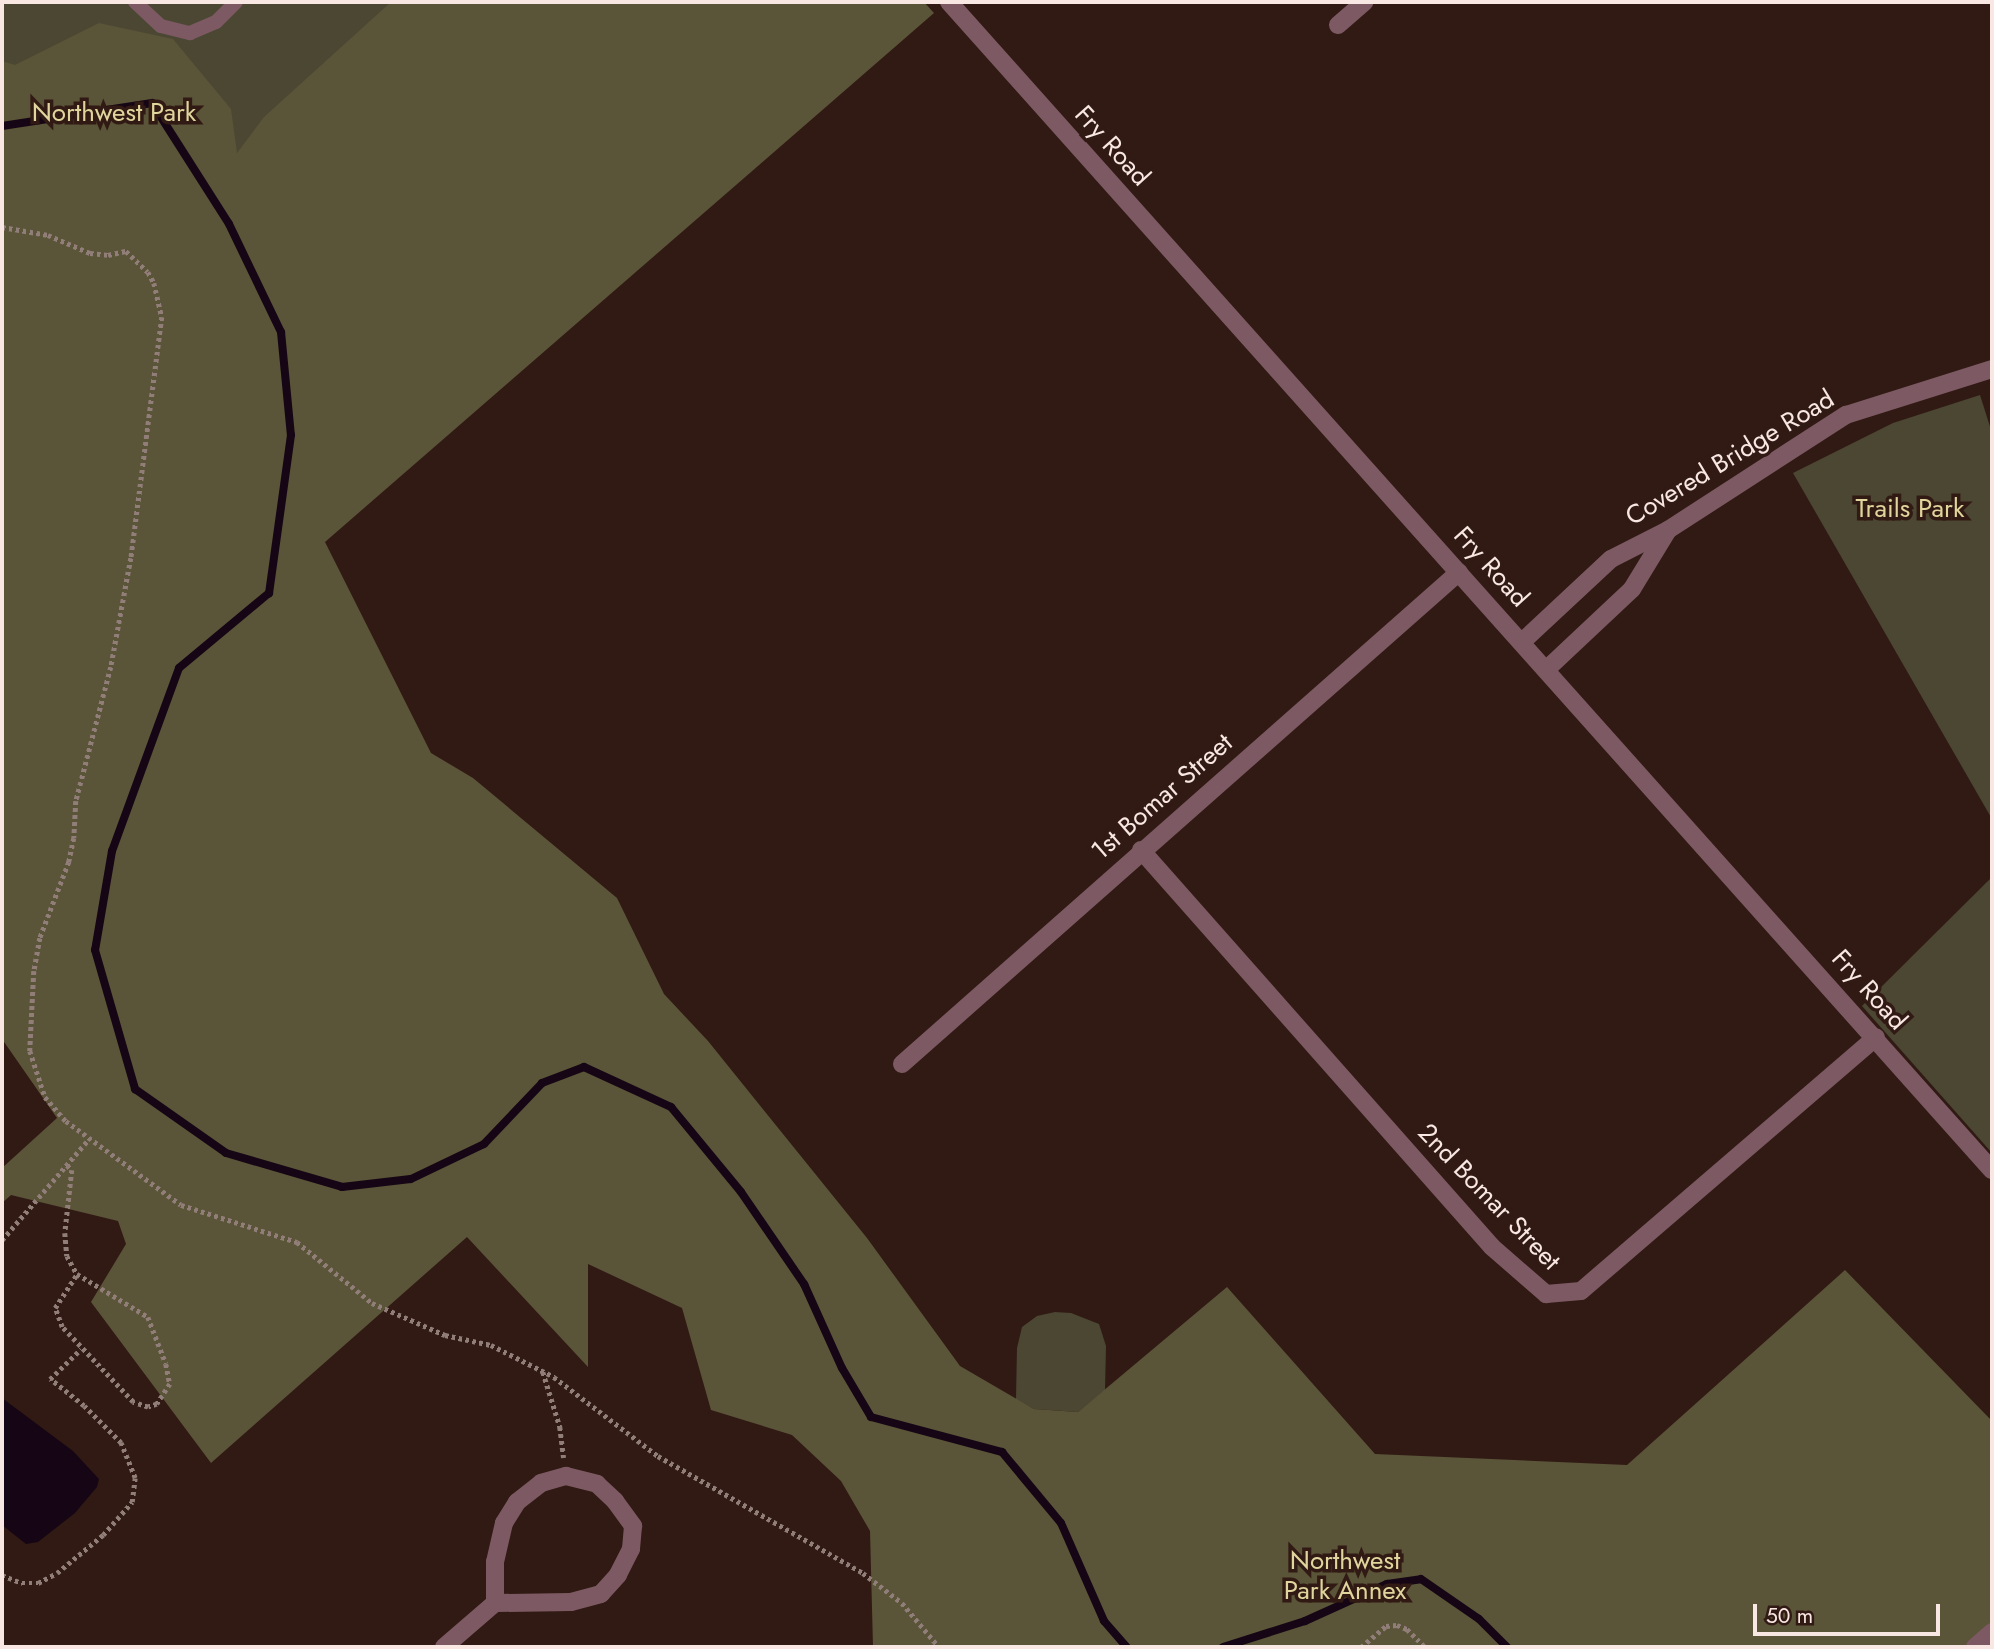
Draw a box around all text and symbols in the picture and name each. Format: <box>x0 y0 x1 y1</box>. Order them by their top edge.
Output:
park label: Northwest Park <box>32 97 196 129</box>
street label: Fry Road <box>1068 99 1156 193</box>
street label: Covered Bridge Road <box>1620 383 1840 533</box>
park label: Trails Park <box>1856 493 1964 525</box>
street label: Fry Road <box>1447 520 1535 614</box>
street label: 1st Bomar Street <box>1085 727 1239 867</box>
street label: Fry Road <box>1825 943 1913 1037</box>
street label: 2nd Bomar Street <box>1411 1117 1567 1277</box>
park label: Northwest Park Annex <box>1284 1545 1406 1606</box>
scale bar <box>1756 1590 1943 1634</box>
text: 50 m <box>1766 1601 1813 1631</box>

